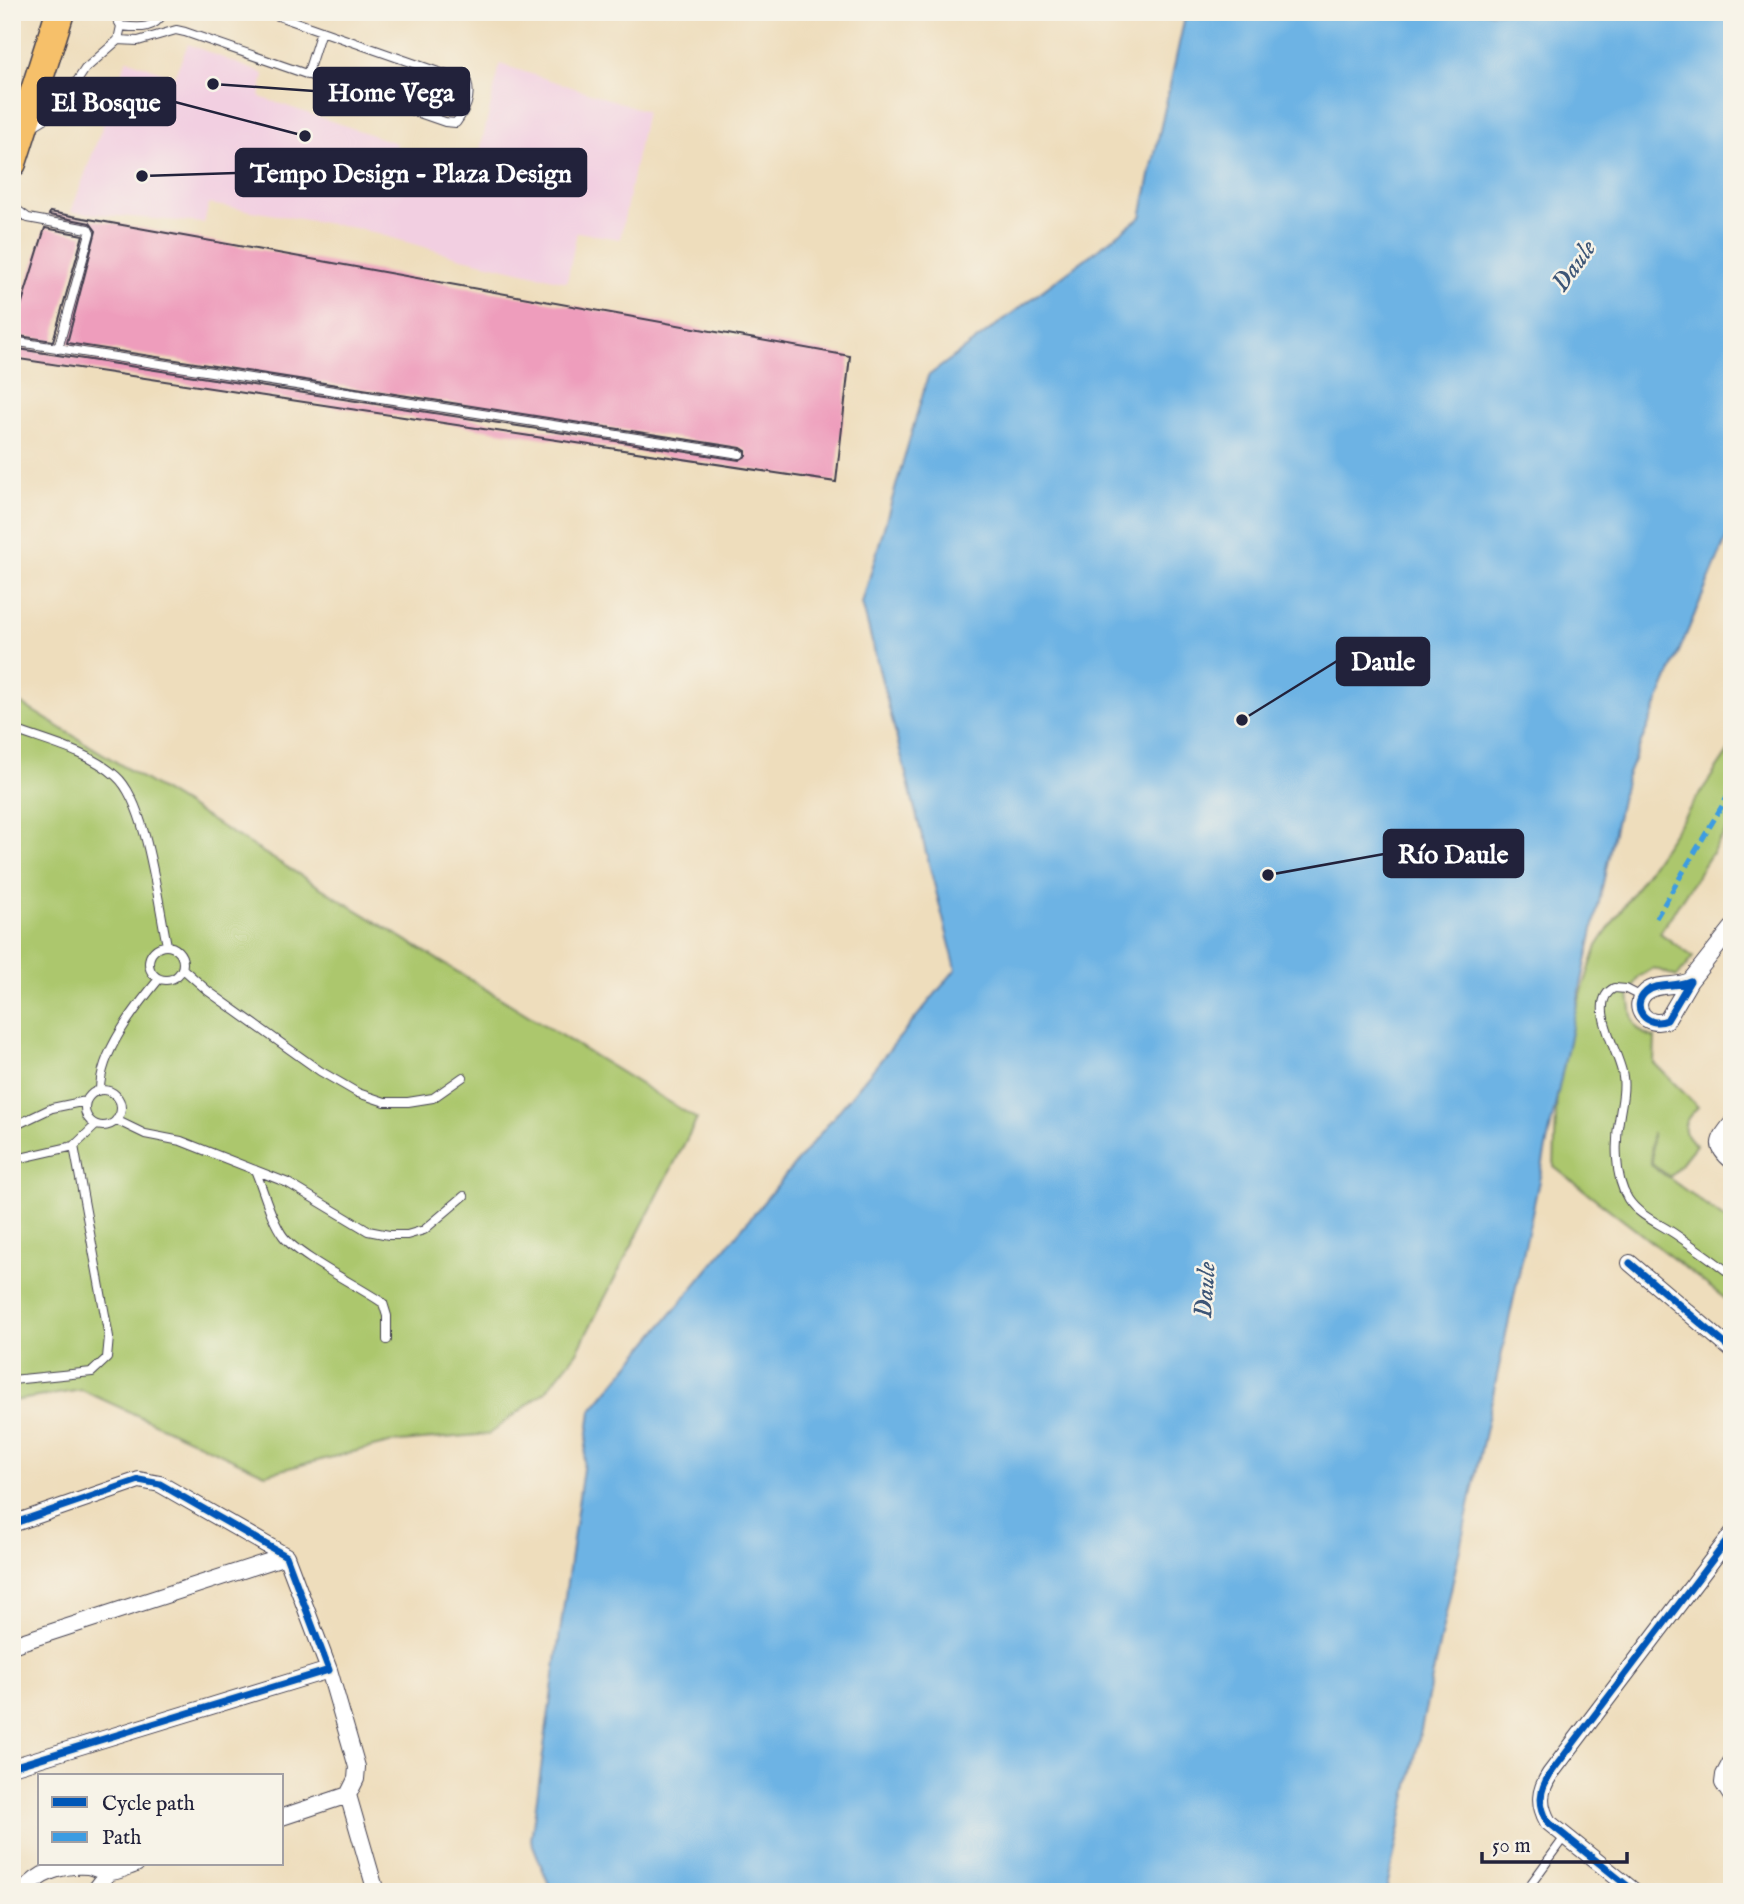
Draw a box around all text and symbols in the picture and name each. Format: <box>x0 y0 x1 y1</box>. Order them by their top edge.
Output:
callout: Home Vega <box>314 68 469 115</box>
text: Home Vega <box>328 77 455 110</box>
callout: El Bosque <box>38 78 175 125</box>
text: El Bosque <box>51 87 161 120</box>
callout: Tempo Design - Plaza Design <box>236 149 586 196</box>
text: Tempo Design - Plaza Design <box>249 158 572 191</box>
water label: Daule <box>1544 233 1604 298</box>
callout: Daule <box>1337 638 1429 685</box>
text: Daule <box>1351 646 1415 679</box>
callout: Río Daule <box>1384 830 1523 877</box>
text: Río Daule <box>1398 839 1508 872</box>
water label: Daule <box>1187 1260 1224 1319</box>
legend <box>38 1774 284 1866</box>
text: Cycle path <box>102 1791 195 1818</box>
scale bar <box>1482 1820 1627 1864</box>
text: Path <box>102 1825 141 1852</box>
text: 50 m <box>1492 1833 1531 1860</box>

